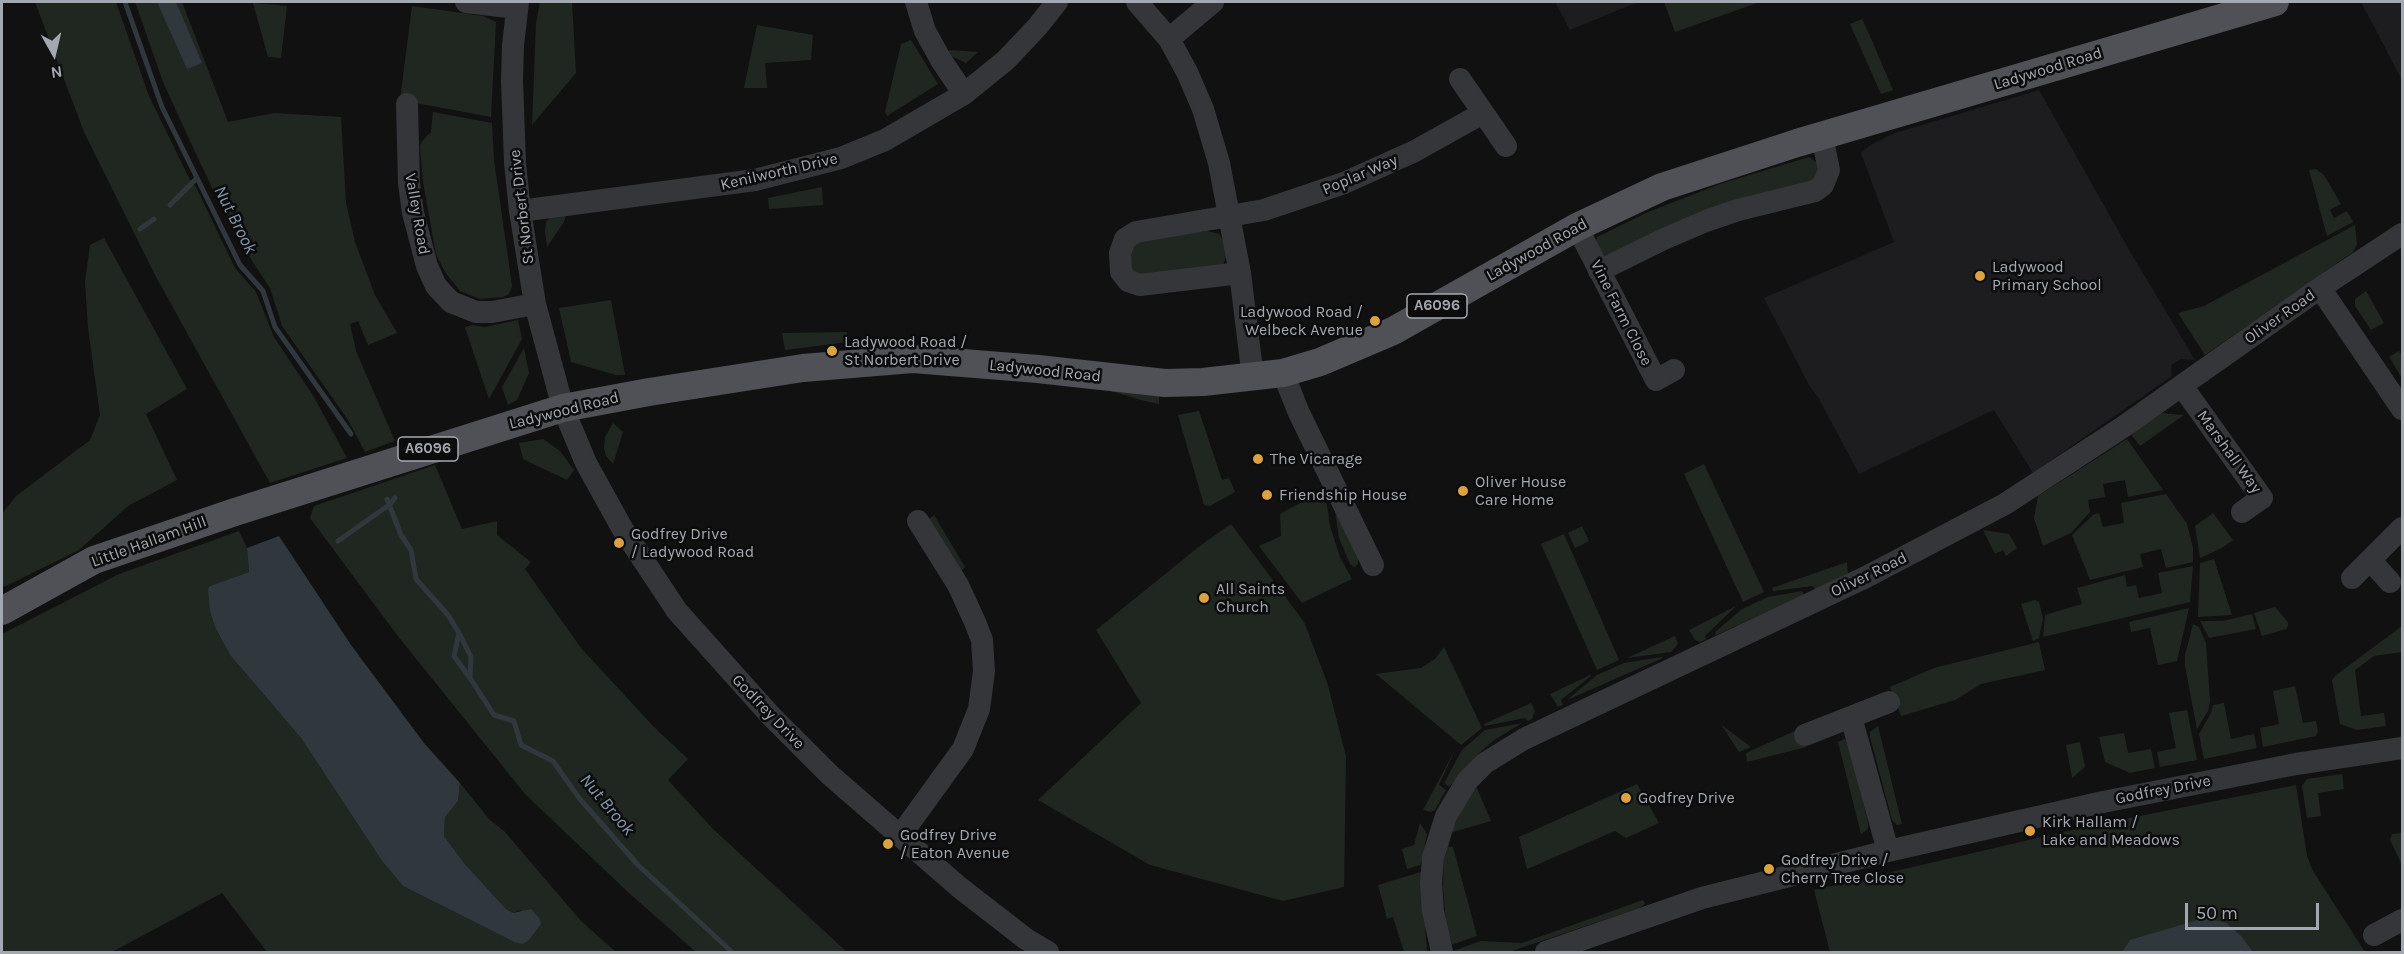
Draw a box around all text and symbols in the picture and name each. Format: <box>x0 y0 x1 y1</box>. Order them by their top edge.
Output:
north arrow <box>24 24 84 84</box>
street label: Ladywood Road <box>1991 43 2105 95</box>
text: N <box>50 62 64 83</box>
street label: St Norbert Drive <box>505 148 539 266</box>
street label: Kenilworth Drive <box>718 149 840 195</box>
street label: Poplar Way <box>1319 151 1401 199</box>
street label: Valley Road <box>400 172 434 256</box>
water label: Nut Brook <box>209 182 261 258</box>
street label: Ladywood Road <box>1483 214 1591 286</box>
street label: Vine Farm Close <box>1586 257 1656 369</box>
place label: Ladywood Primary School <box>1992 257 2102 295</box>
marker: Ladywood Primary School <box>1973 269 1987 283</box>
street label: Oliver Road <box>2241 286 2319 348</box>
road number: A6096 <box>1407 294 1467 318</box>
place label: Ladywood Road / Welbeck Avenue <box>1240 302 1363 340</box>
marker: Ladywood Road / Welbeck Avenue <box>1368 314 1382 328</box>
place label: Ladywood Road / St Norbert Drive <box>844 332 967 370</box>
marker: Ladywood Road / St Norbert Drive <box>825 344 839 358</box>
street label: Ladywood Road <box>988 356 1102 386</box>
street label: Ladywood Road <box>507 388 621 434</box>
street label: Marshall Way <box>2192 407 2266 497</box>
road number: A6096 <box>398 437 458 461</box>
place label: The Vicarage <box>1270 449 1362 469</box>
marker: The Vicarage <box>1251 452 1265 466</box>
place label: Oliver House Care Home <box>1475 472 1566 510</box>
marker: Oliver House Care Home <box>1456 484 1470 498</box>
place label: Friendship House <box>1279 485 1407 505</box>
marker: Friendship House <box>1260 488 1274 502</box>
street label: Little Hallam Hill <box>89 512 209 572</box>
place label: Godfrey Drive / Ladywood Road <box>631 524 754 562</box>
marker: Godfrey Drive / Ladywood Road <box>612 536 626 550</box>
street label: Oliver Road <box>1828 548 1910 602</box>
place label: All Saints Church <box>1216 579 1285 617</box>
marker: All Saints Church <box>1197 591 1211 605</box>
street label: Godfrey Drive <box>728 671 808 753</box>
water label: Nut Brook <box>575 770 639 840</box>
street label: Godfrey Drive <box>2114 771 2212 809</box>
place label: Godfrey Drive <box>1638 788 1735 808</box>
marker: Godfrey Drive <box>1619 791 1633 805</box>
place label: Kirk Hallam / Lake and Meadows <box>2042 812 2180 850</box>
marker: Kirk Hallam / Lake and Meadows <box>2023 824 2037 838</box>
place label: Godfrey Drive / Eaton Avenue <box>900 825 1009 863</box>
marker: Godfrey Drive / Eaton Avenue <box>881 837 895 851</box>
place label: Godfrey Drive / Cherry Tree Close <box>1781 850 1904 888</box>
marker: Godfrey Drive / Cherry Tree Close <box>1762 862 1776 876</box>
scale bar <box>2188 891 2322 929</box>
text: 50 m <box>2196 902 2238 924</box>

